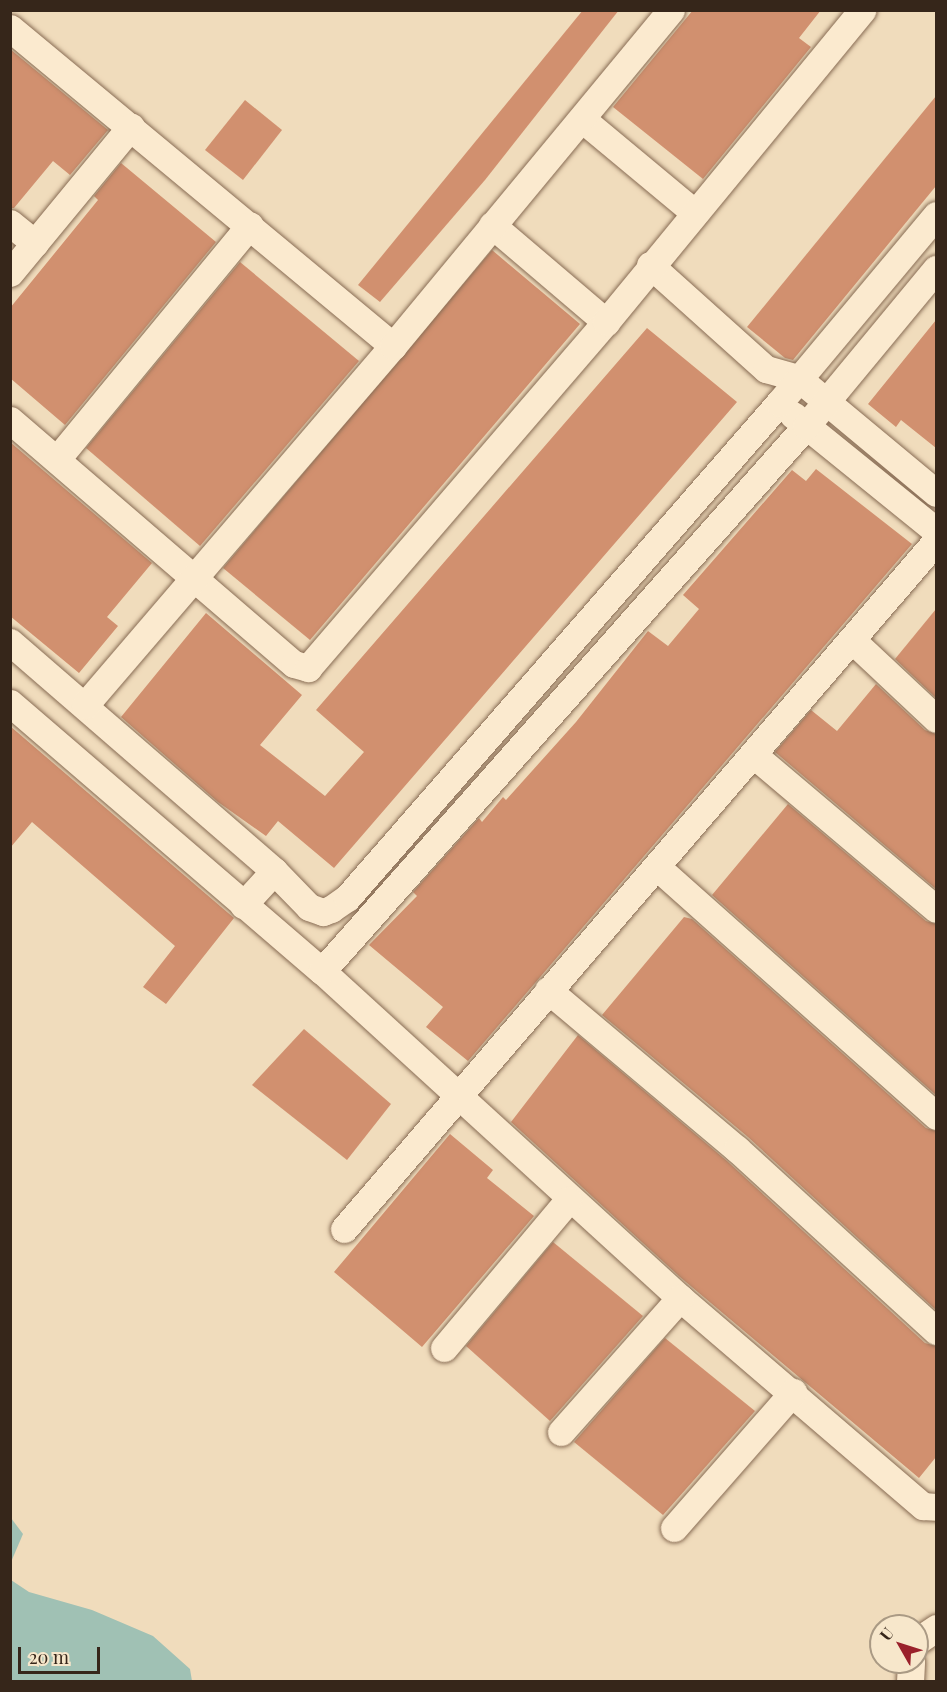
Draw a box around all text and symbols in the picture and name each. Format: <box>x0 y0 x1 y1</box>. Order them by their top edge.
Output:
north arrow <box>869 1614 929 1674</box>
text: U <box>875 1623 898 1645</box>
scale bar <box>21 1635 104 1673</box>
text: 20 m <box>29 1645 69 1669</box>

